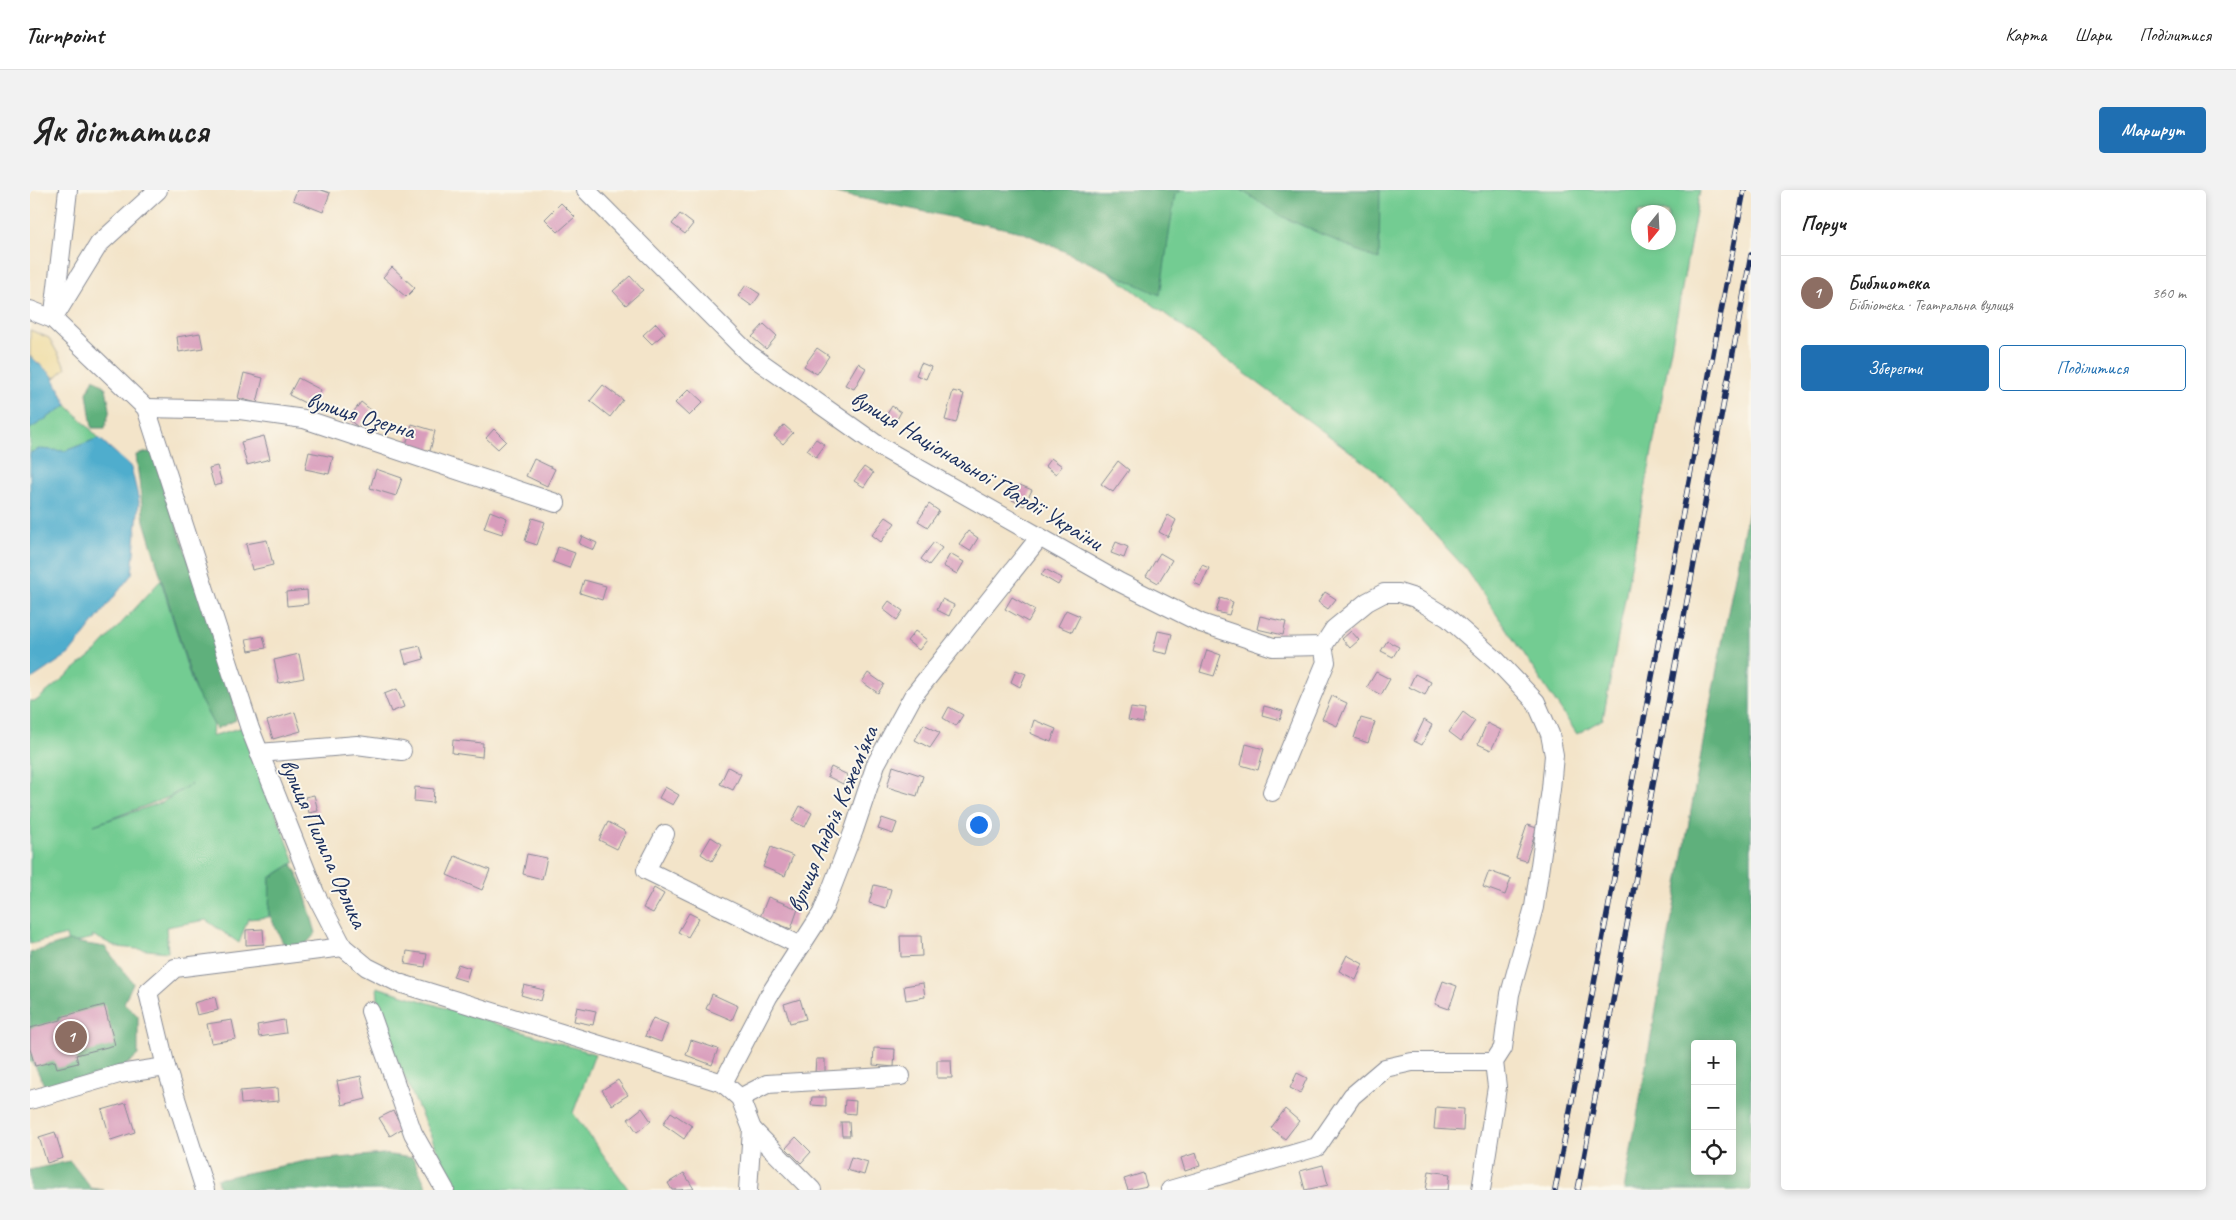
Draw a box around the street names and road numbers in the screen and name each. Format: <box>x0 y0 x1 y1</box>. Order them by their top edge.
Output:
street label: вулиця Національної Гвардії України <box>846 383 1110 558</box>
street label: вулиця Озерна <box>303 384 420 447</box>
street label: вулиця Андрія Кожем'яка <box>779 720 885 917</box>
street label: вулиця Пилипа Орлика <box>273 754 375 934</box>

